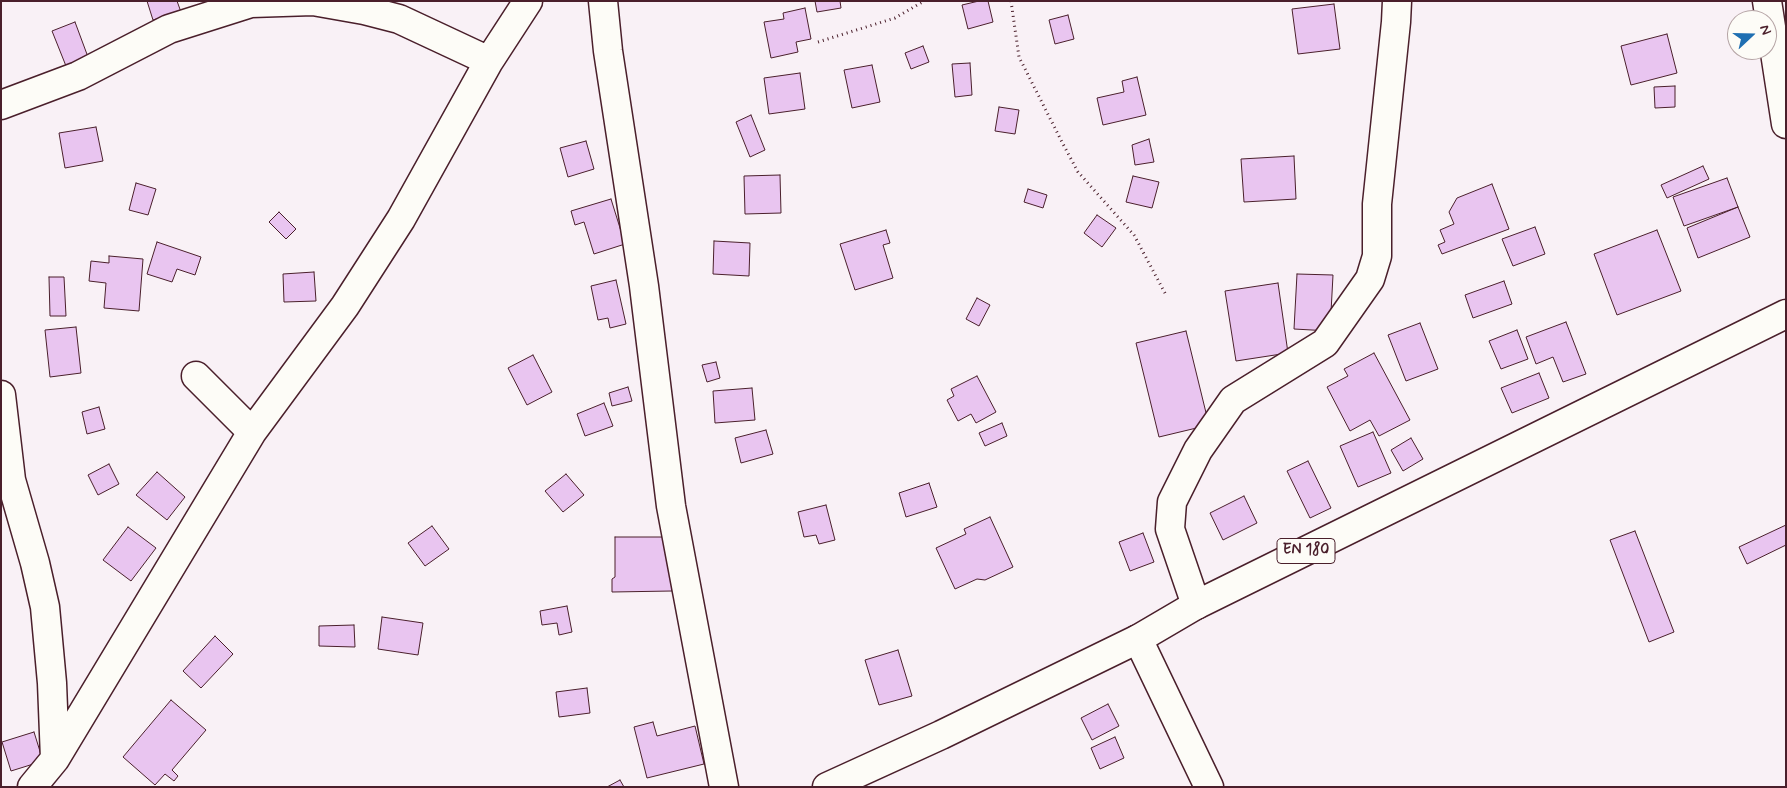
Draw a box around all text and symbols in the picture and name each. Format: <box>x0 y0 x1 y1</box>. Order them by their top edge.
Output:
north arrow <box>1727 10 1777 60</box>
text: N <box>1755 22 1775 38</box>
road number: EN 180 <box>1277 538 1335 564</box>

